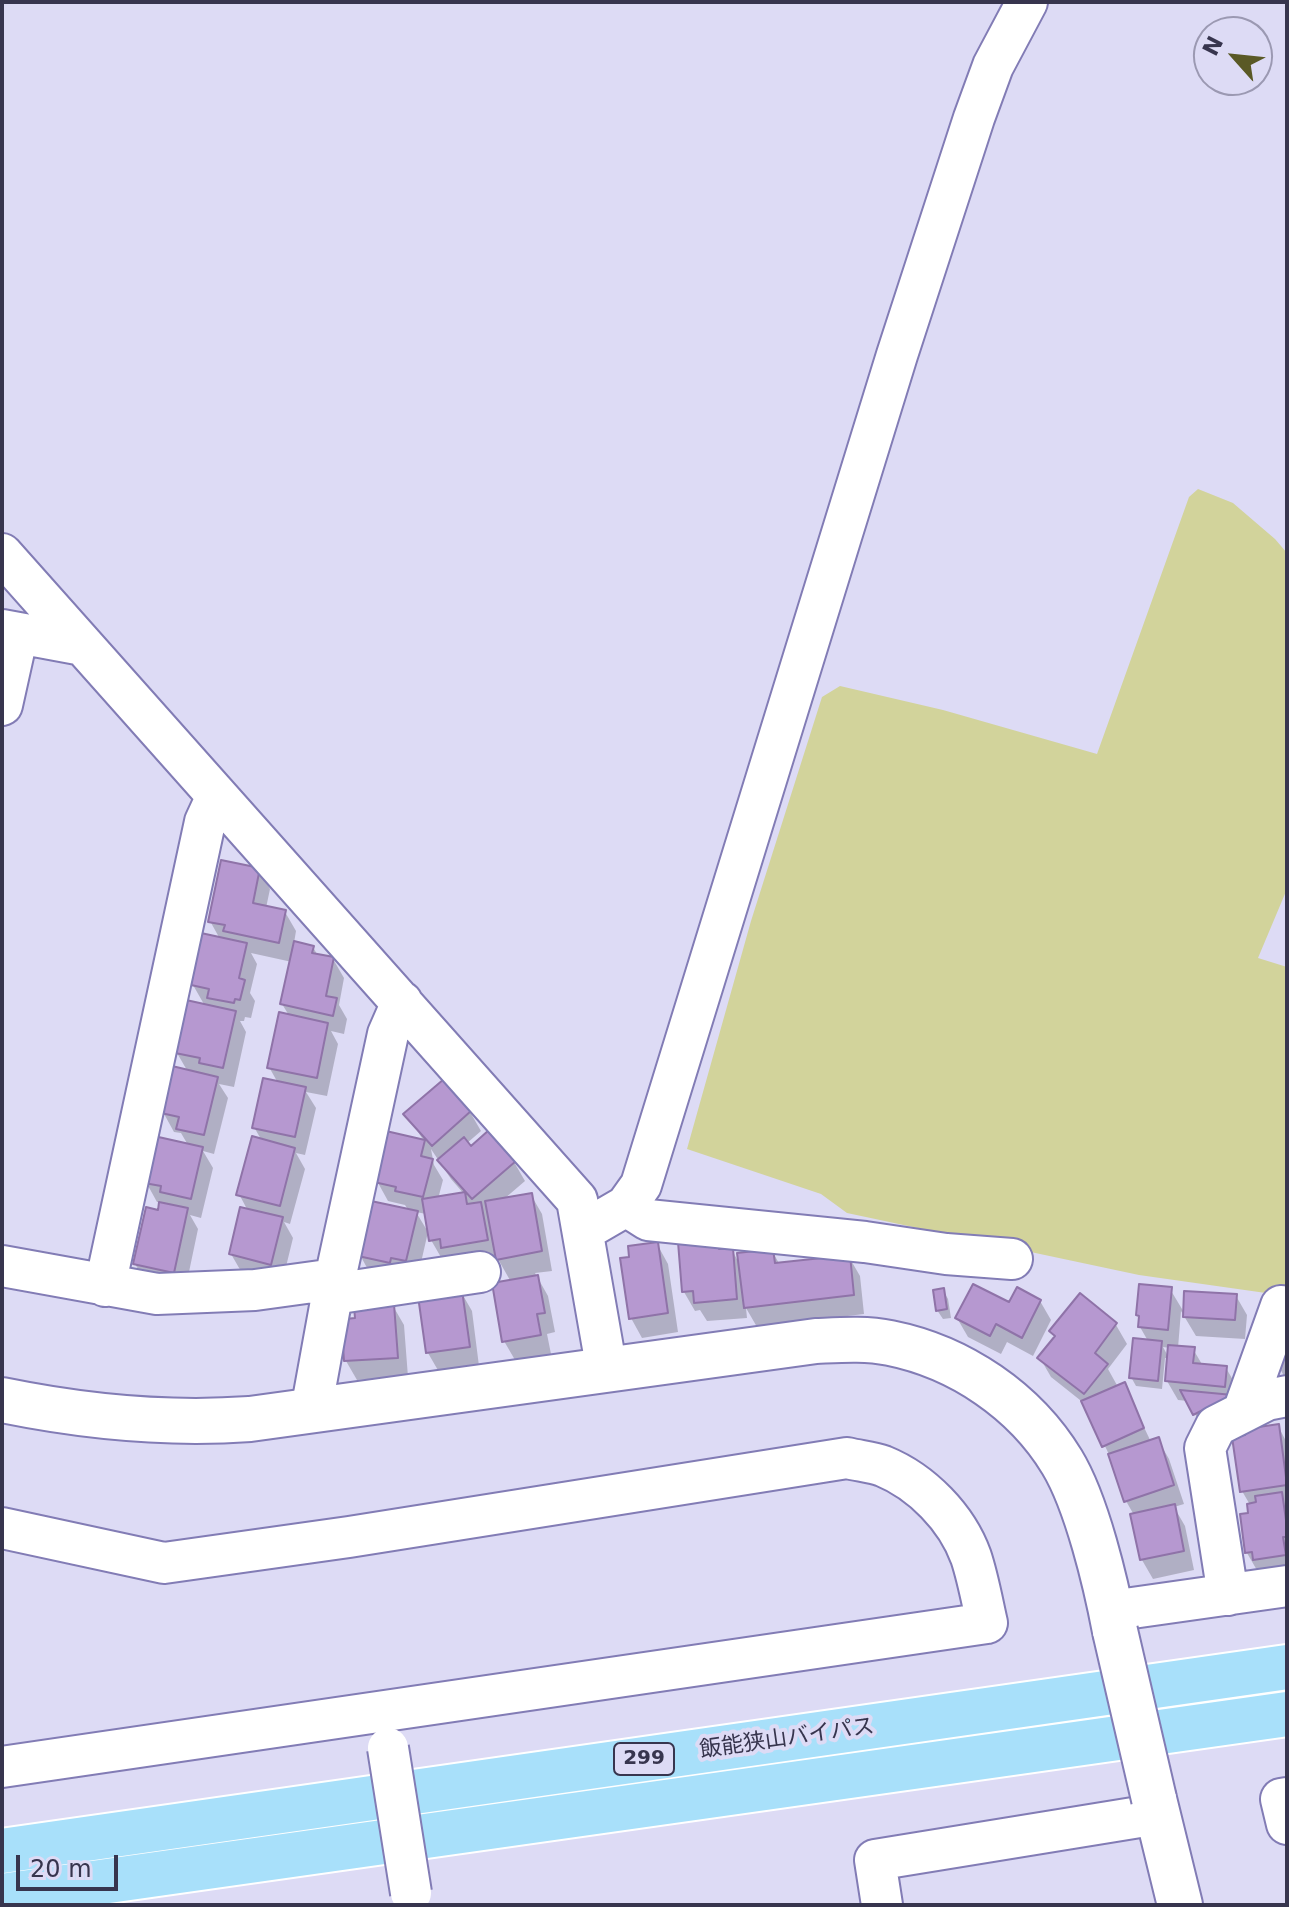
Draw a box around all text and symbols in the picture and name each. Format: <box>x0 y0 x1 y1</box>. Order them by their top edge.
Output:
north arrow <box>1193 16 1273 96</box>
text: N <box>1198 32 1228 60</box>
street label: 飯能狭山バイパス <box>698 1714 876 1764</box>
road number: 299 <box>614 1743 674 1775</box>
scale bar <box>20 1839 122 1889</box>
text: 20 m <box>30 1855 92 1883</box>

